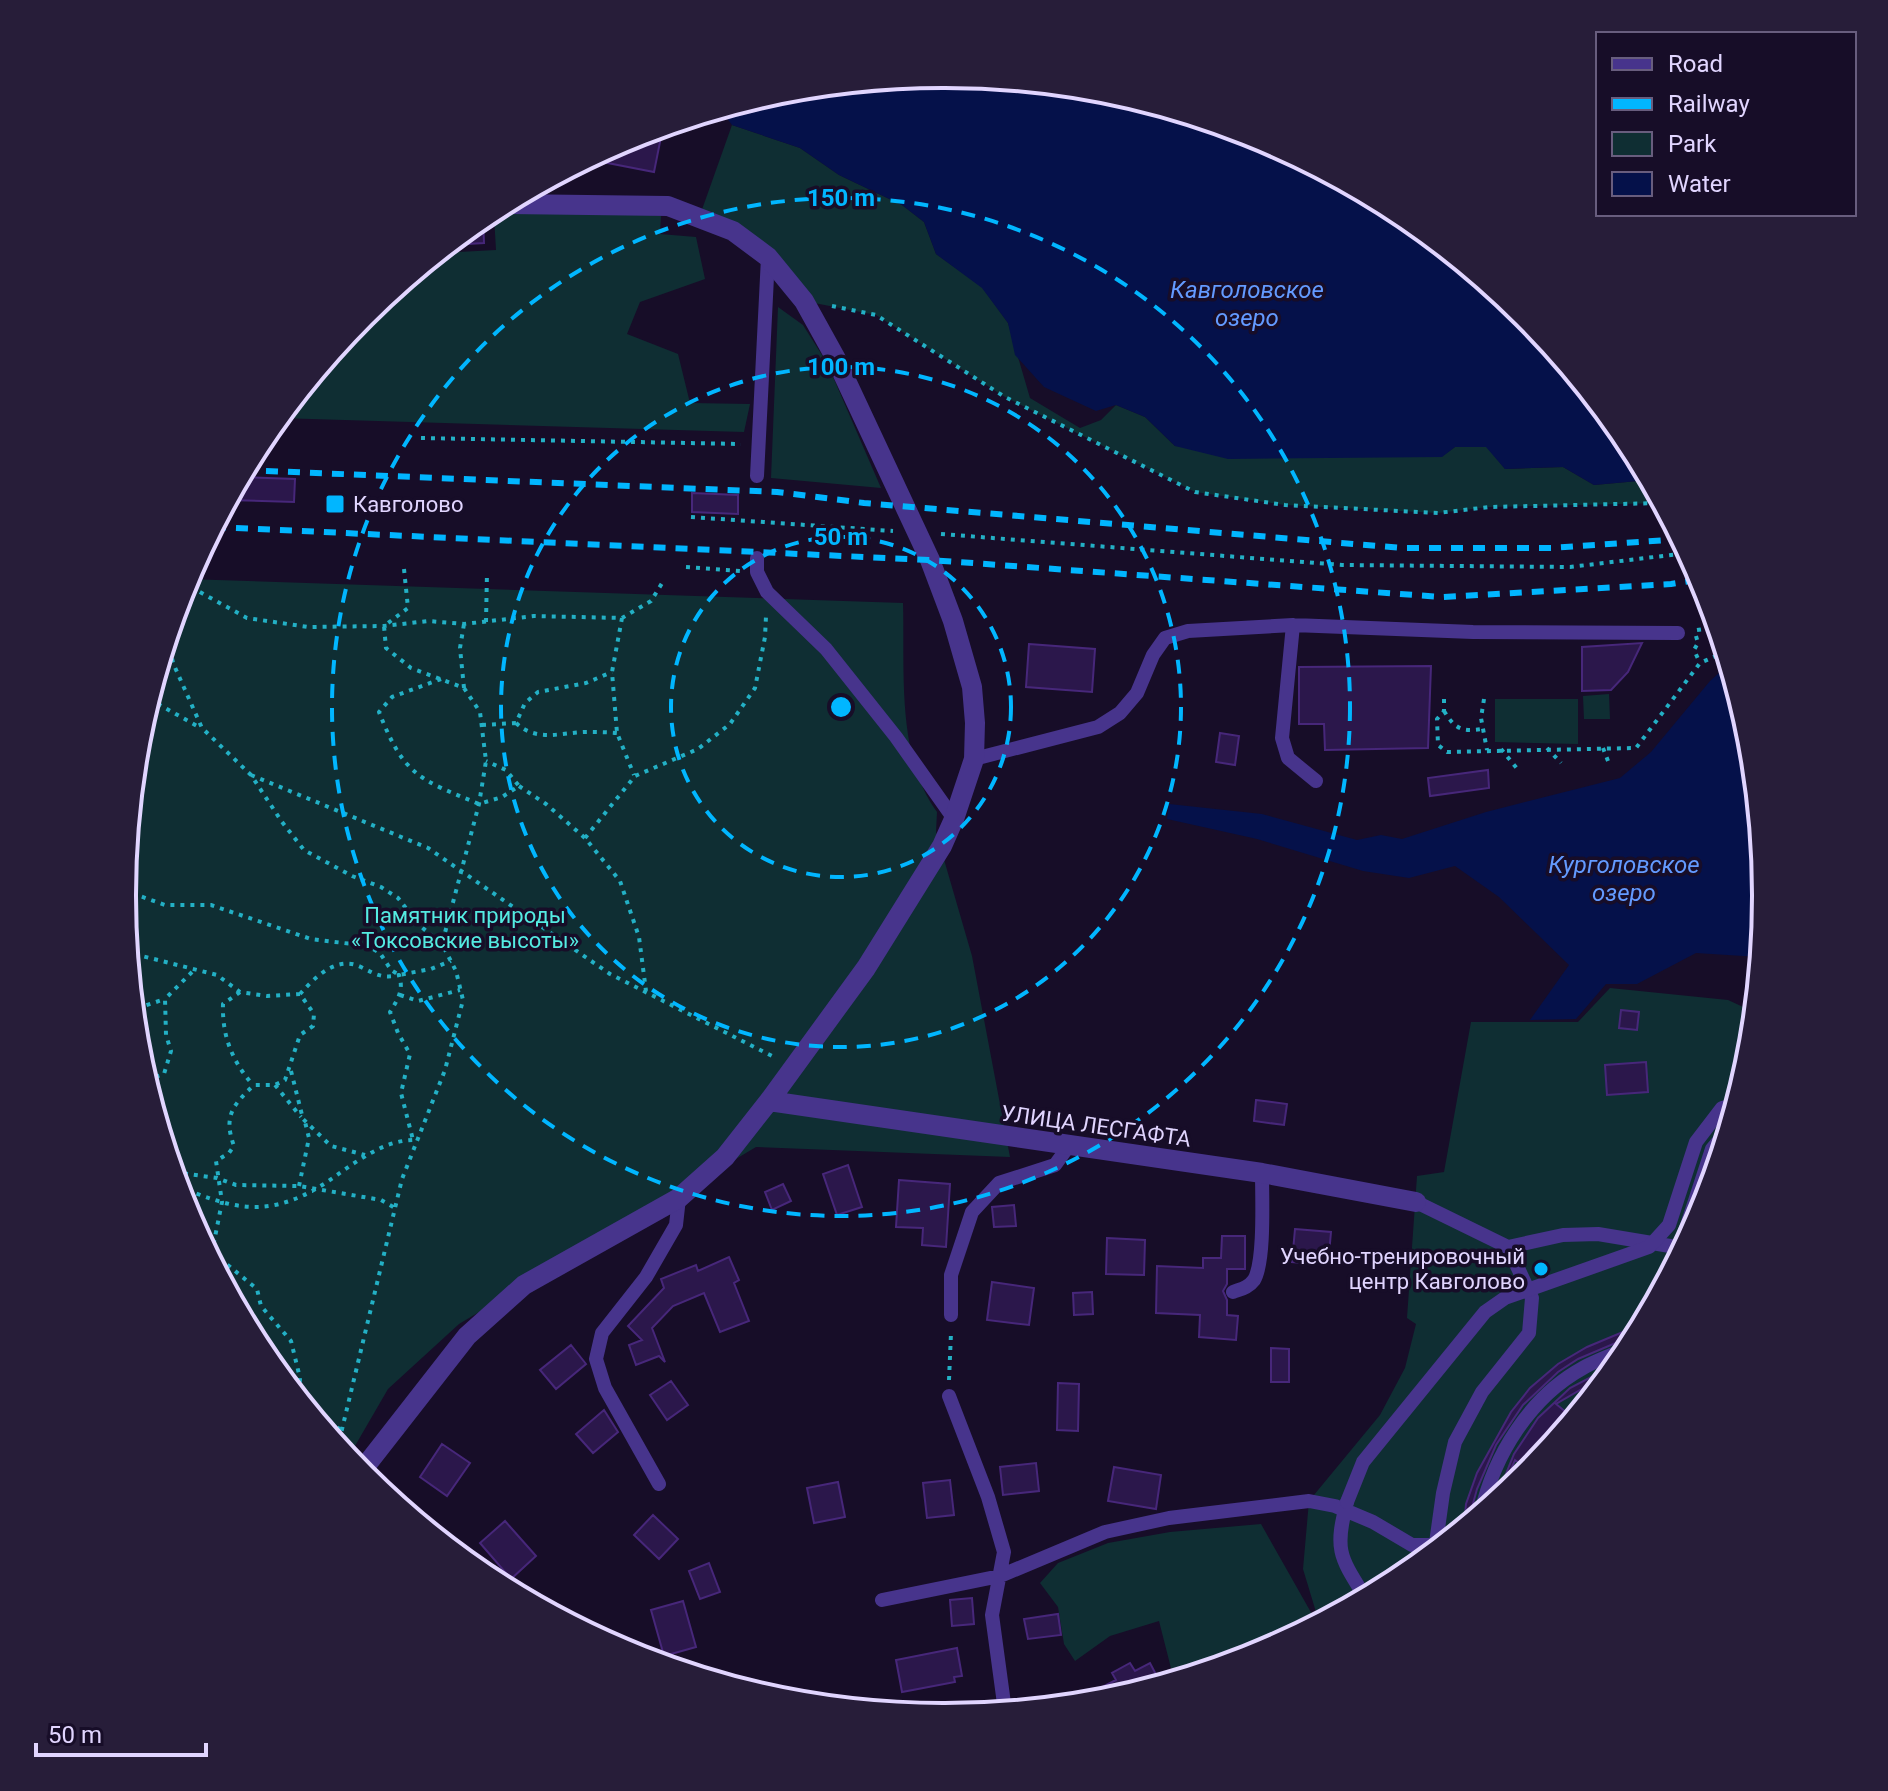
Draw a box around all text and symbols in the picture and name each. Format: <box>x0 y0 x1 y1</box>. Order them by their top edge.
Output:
legend <box>1596 32 1856 216</box>
text: Road <box>1668 50 1723 78</box>
text: Railway <box>1668 90 1750 118</box>
text: Park <box>1668 130 1717 158</box>
text: Water <box>1668 170 1731 198</box>
text: 150 m <box>807 184 875 212</box>
water label: Кавголовское озеро <box>1170 276 1324 332</box>
text: 100 m <box>807 353 875 381</box>
place label: Кавголово <box>353 492 463 517</box>
marker: Кавголово <box>324 493 346 515</box>
text: 50 m <box>814 523 868 551</box>
centre of rings <box>827 693 855 721</box>
water label: Курголовское озеро <box>1548 851 1700 907</box>
park label: Памятник природы «Токсовские высоты» <box>351 903 579 953</box>
street label: УЛИЦА ЛЕСГАФТА <box>1000 1100 1193 1152</box>
place label: Учебно-тренировочный центр Кавголово <box>1280 1244 1525 1294</box>
marker: Учебно-тренировочный центр Кавголово <box>1532 1260 1550 1278</box>
scale bar <box>36 1707 206 1757</box>
text: 50 m <box>48 1721 102 1749</box>

